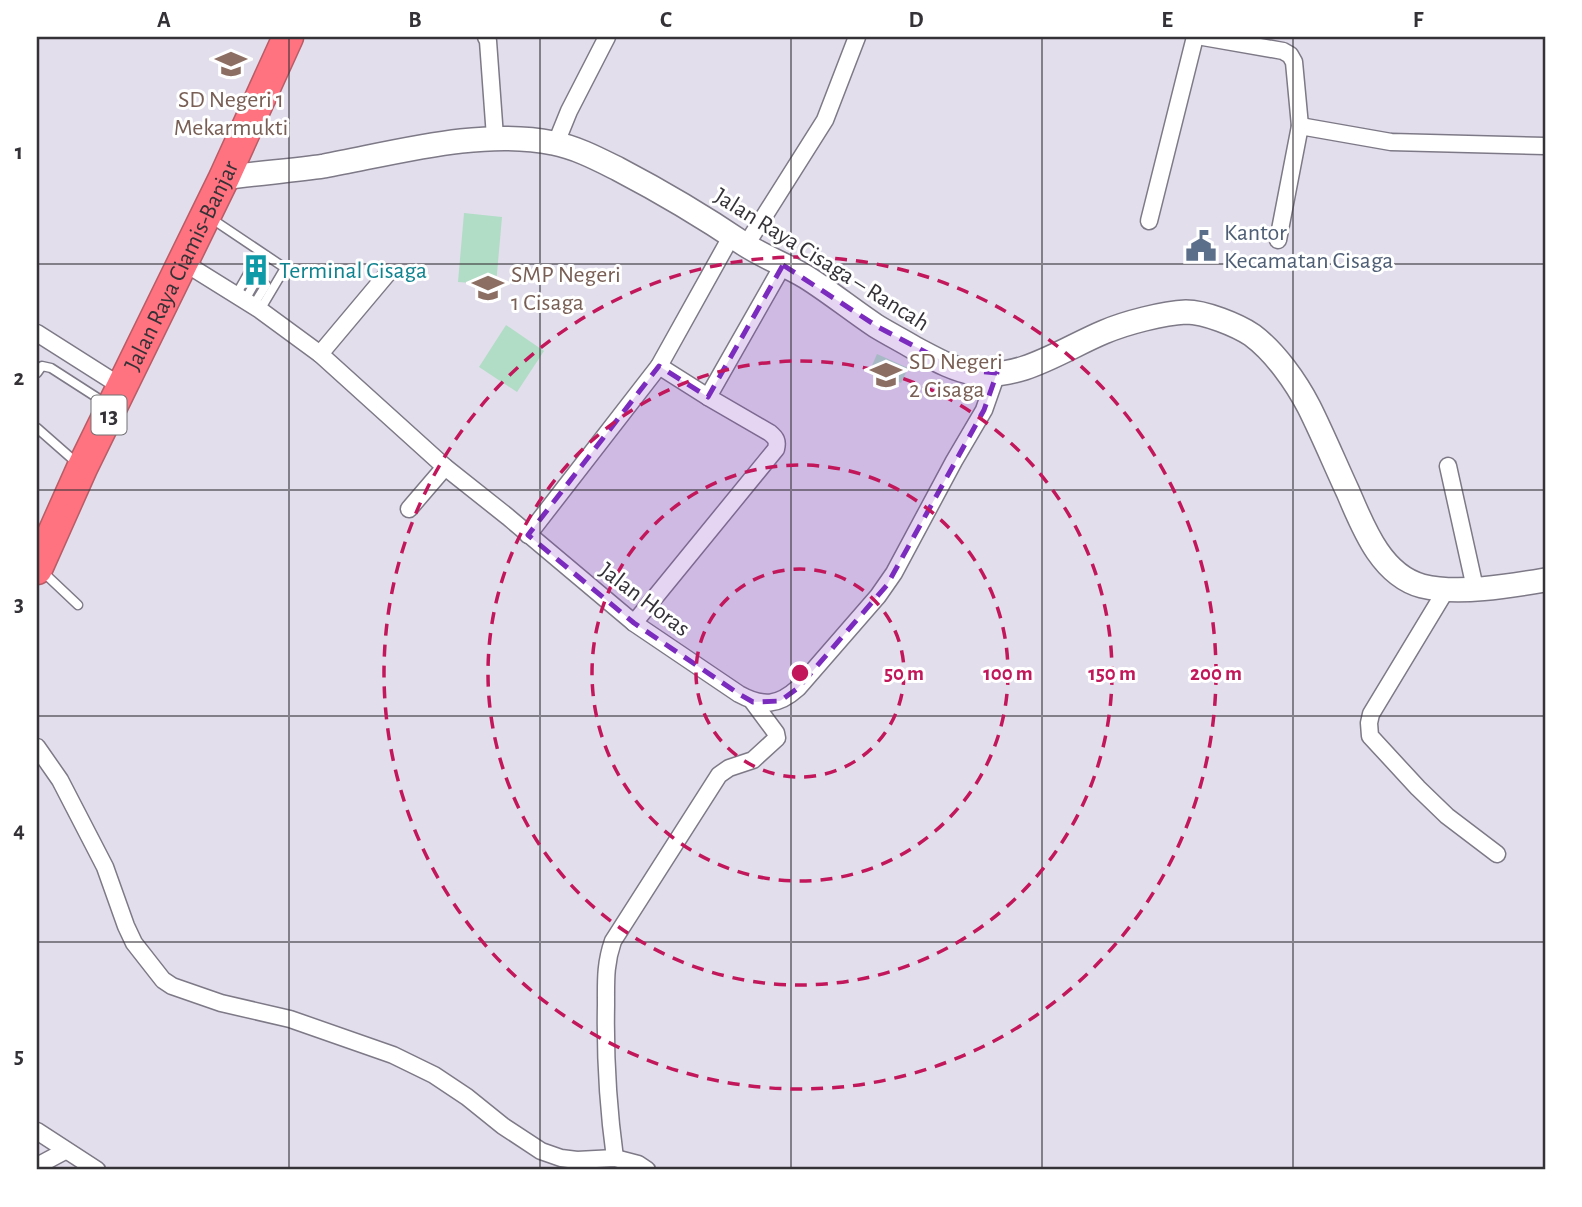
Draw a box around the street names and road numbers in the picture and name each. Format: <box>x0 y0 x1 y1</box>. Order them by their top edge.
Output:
street label: Jalan Raya Ciamis-Banjar <box>121 157 243 375</box>
street label: Jalan Raya Cisaga – Rancah <box>710 184 933 336</box>
road number: 13 <box>92 396 126 434</box>
street label: Jalan Horas <box>595 558 694 641</box>

